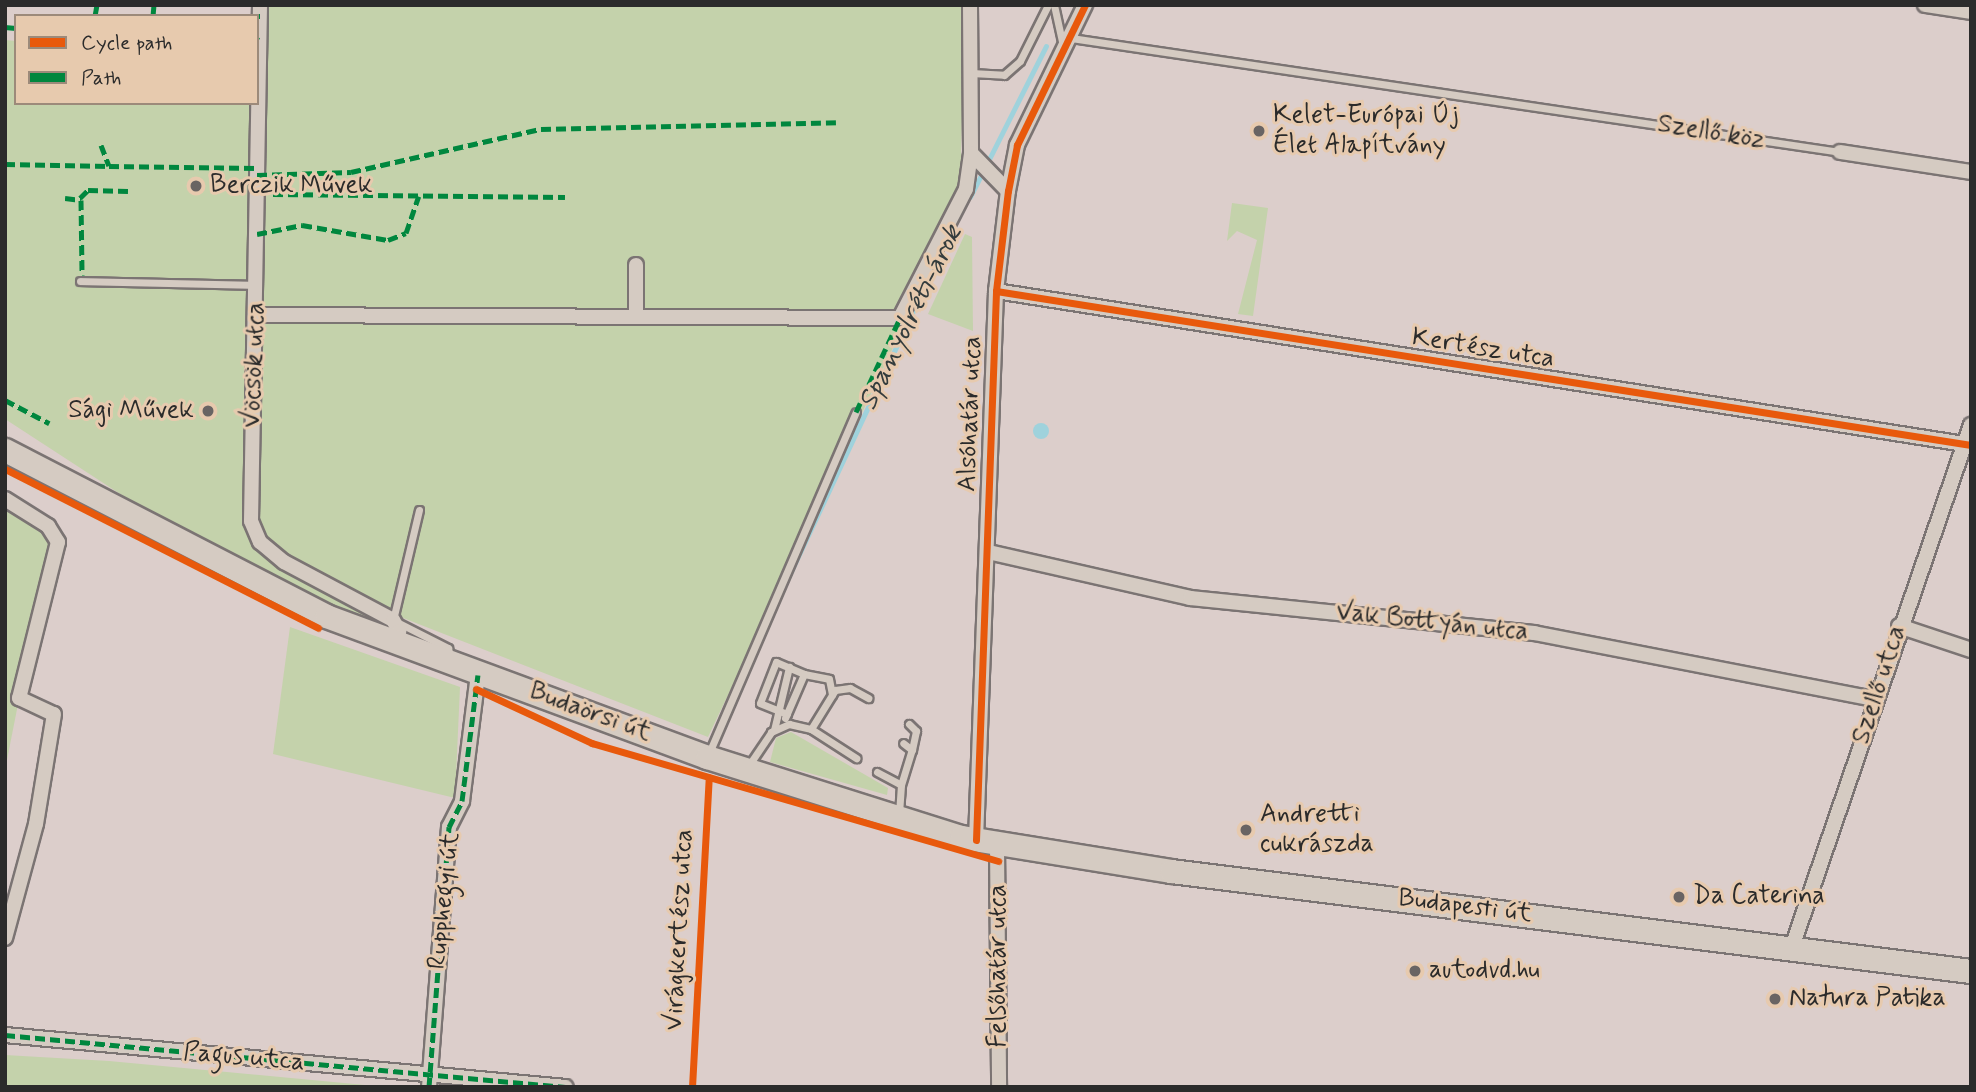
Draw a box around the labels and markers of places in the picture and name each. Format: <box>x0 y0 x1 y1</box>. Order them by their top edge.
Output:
place label: Kelet-Európai Új Élet Alapítvány <box>1273 100 1459 162</box>
marker: Kelet-Európai Új Élet Alapítvány <box>1251 123 1267 139</box>
place label: Berczik Művek <box>210 170 374 202</box>
marker: Berczik Művek <box>188 178 204 194</box>
place label: Sági Művek <box>70 395 194 427</box>
marker: Sági Művek <box>200 403 216 419</box>
place label: Andretti cukrászda <box>1260 799 1374 860</box>
marker: Andretti cukrászda <box>1238 822 1254 838</box>
place label: Da Caterina <box>1693 881 1828 913</box>
marker: Da Caterina <box>1671 889 1687 905</box>
place label: autodvd.hu <box>1429 955 1540 987</box>
marker: autodvd.hu <box>1407 963 1423 979</box>
place label: Natura Patika <box>1789 983 1946 1015</box>
marker: Natura Patika <box>1767 991 1783 1007</box>

